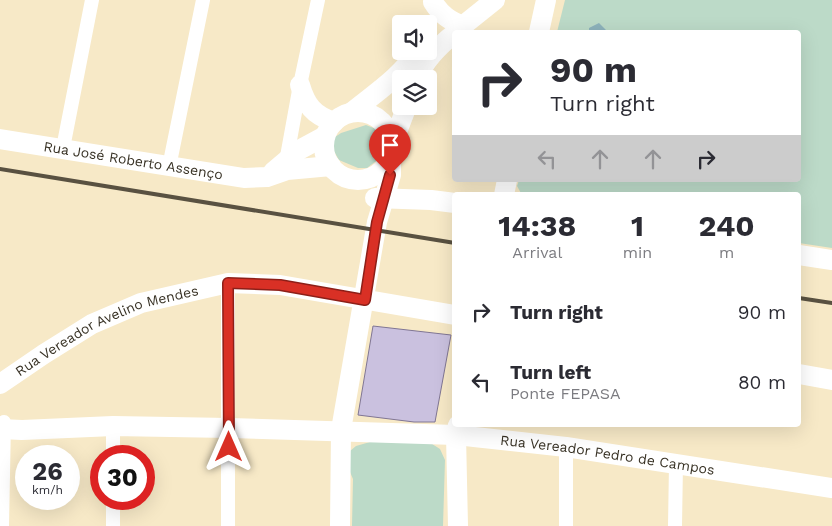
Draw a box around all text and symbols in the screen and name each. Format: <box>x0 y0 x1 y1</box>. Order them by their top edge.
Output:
map controls <box>392 15 437 115</box>
button: sound <box>392 15 437 60</box>
text: 90 m <box>550 49 637 91</box>
icon: right <box>467 50 532 115</box>
button: layers <box>392 70 437 115</box>
text: Turn right <box>550 91 655 116</box>
pin <box>369 124 411 175</box>
icon: arrive <box>376 131 404 159</box>
street label: Rua José Roberto Assenço <box>42 138 224 183</box>
icon: left <box>533 145 561 173</box>
icon: ahead <box>586 145 614 173</box>
icon: ahead <box>639 145 667 173</box>
icon: right <box>692 145 720 173</box>
text: 14:38 <box>498 208 576 243</box>
text: 1 <box>631 208 644 243</box>
text: 240 <box>698 208 755 243</box>
text: Arrival <box>512 243 562 262</box>
text: min <box>623 243 652 262</box>
text: m <box>719 243 734 262</box>
street label: Rua Vereador Avelino Mendes <box>12 282 200 379</box>
icon: right <box>467 298 495 326</box>
text: Turn right <box>510 301 603 324</box>
text: 90 m <box>738 301 786 324</box>
text: Turn left <box>510 361 591 384</box>
icon: left <box>467 368 495 396</box>
text: 80 m <box>738 371 786 394</box>
text: Ponte FEPASA <box>510 384 620 403</box>
position arrow <box>202 420 254 472</box>
street label: Rua Vereador Pedro de Campos <box>500 432 716 478</box>
speed limit sign: 30 <box>90 445 155 510</box>
text: 26 <box>32 457 63 486</box>
text: km/h <box>32 483 63 497</box>

